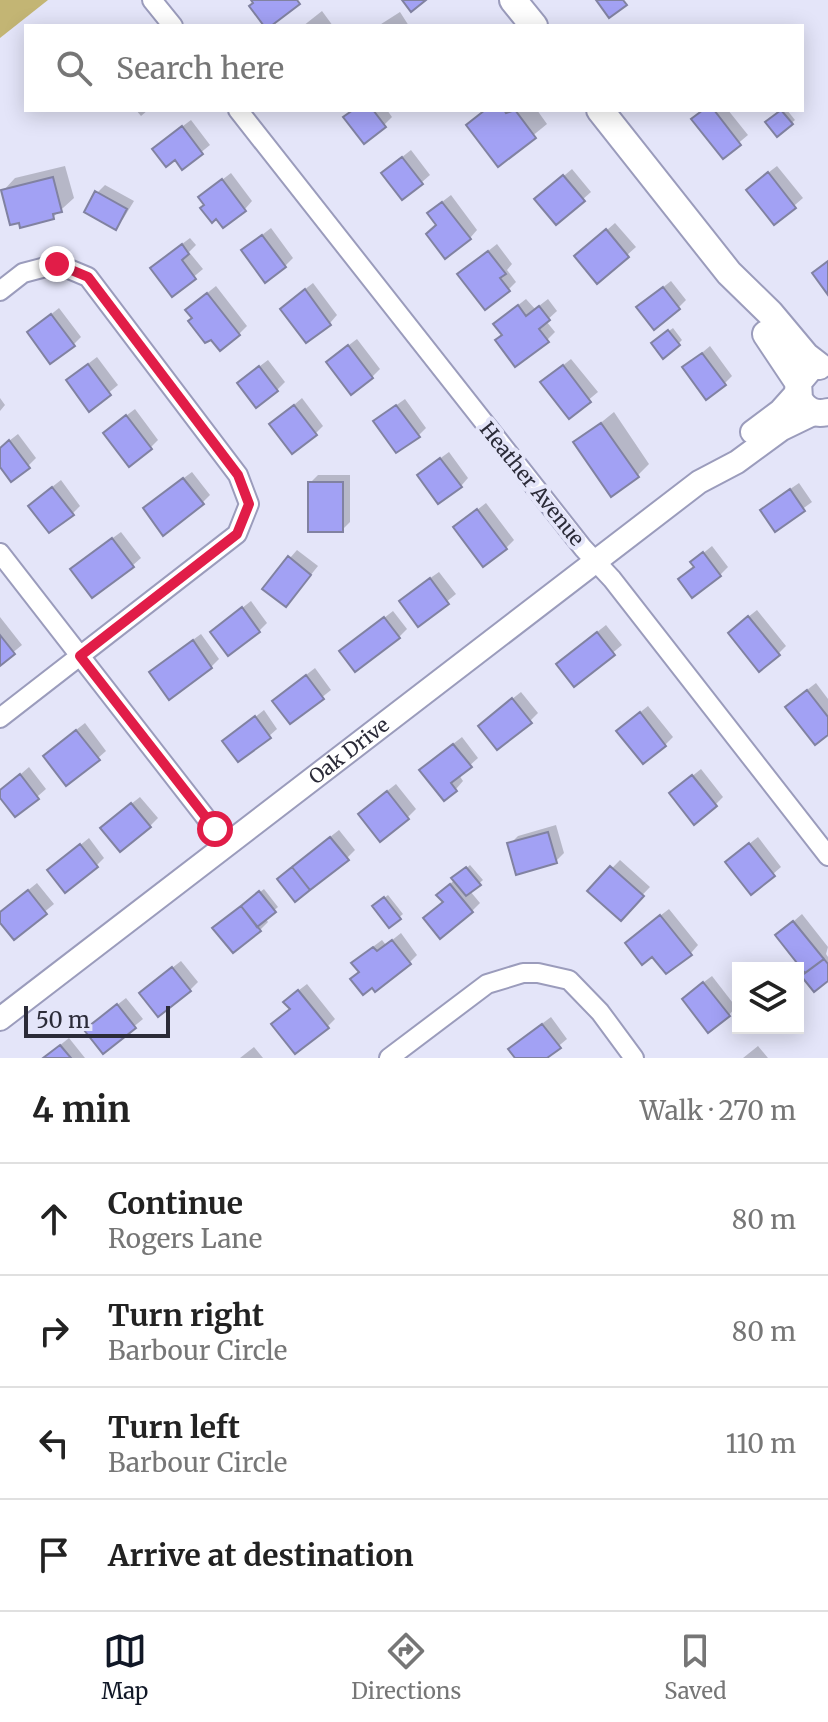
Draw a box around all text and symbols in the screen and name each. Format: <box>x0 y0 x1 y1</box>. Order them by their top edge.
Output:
search box <box>24 24 804 112</box>
icon: search <box>52 46 96 90</box>
text: Search here <box>116 49 284 87</box>
route end <box>39 246 75 282</box>
street label: Heather Avenue <box>475 417 590 551</box>
street label: Oak Drive <box>303 712 394 789</box>
route start <box>197 811 233 847</box>
map controls <box>732 962 804 1034</box>
button: layers <box>732 962 804 1034</box>
scale bar <box>24 1002 170 1038</box>
text: 50 m <box>36 1006 90 1034</box>
text: 4 min <box>32 1089 130 1131</box>
text: Walk · 270 m <box>640 1094 796 1127</box>
text: Continue <box>108 1184 243 1222</box>
icon: ahead <box>32 1197 76 1241</box>
text: 80 m <box>732 1203 796 1236</box>
text: Rogers Lane <box>108 1222 262 1255</box>
text: Turn right <box>108 1296 264 1334</box>
icon: right <box>32 1309 76 1353</box>
text: 80 m <box>732 1315 796 1348</box>
text: Barbour Circle <box>108 1334 287 1367</box>
text: Turn left <box>108 1408 240 1446</box>
icon: left <box>32 1421 76 1465</box>
text: 110 m <box>726 1427 796 1460</box>
text: Barbour Circle <box>108 1446 287 1479</box>
icon: arrive <box>32 1533 76 1577</box>
text: Arrive at destination <box>108 1536 414 1574</box>
tab: Map <box>101 1629 148 1705</box>
tab: Directions <box>351 1629 461 1705</box>
tab: Saved <box>664 1629 727 1705</box>

